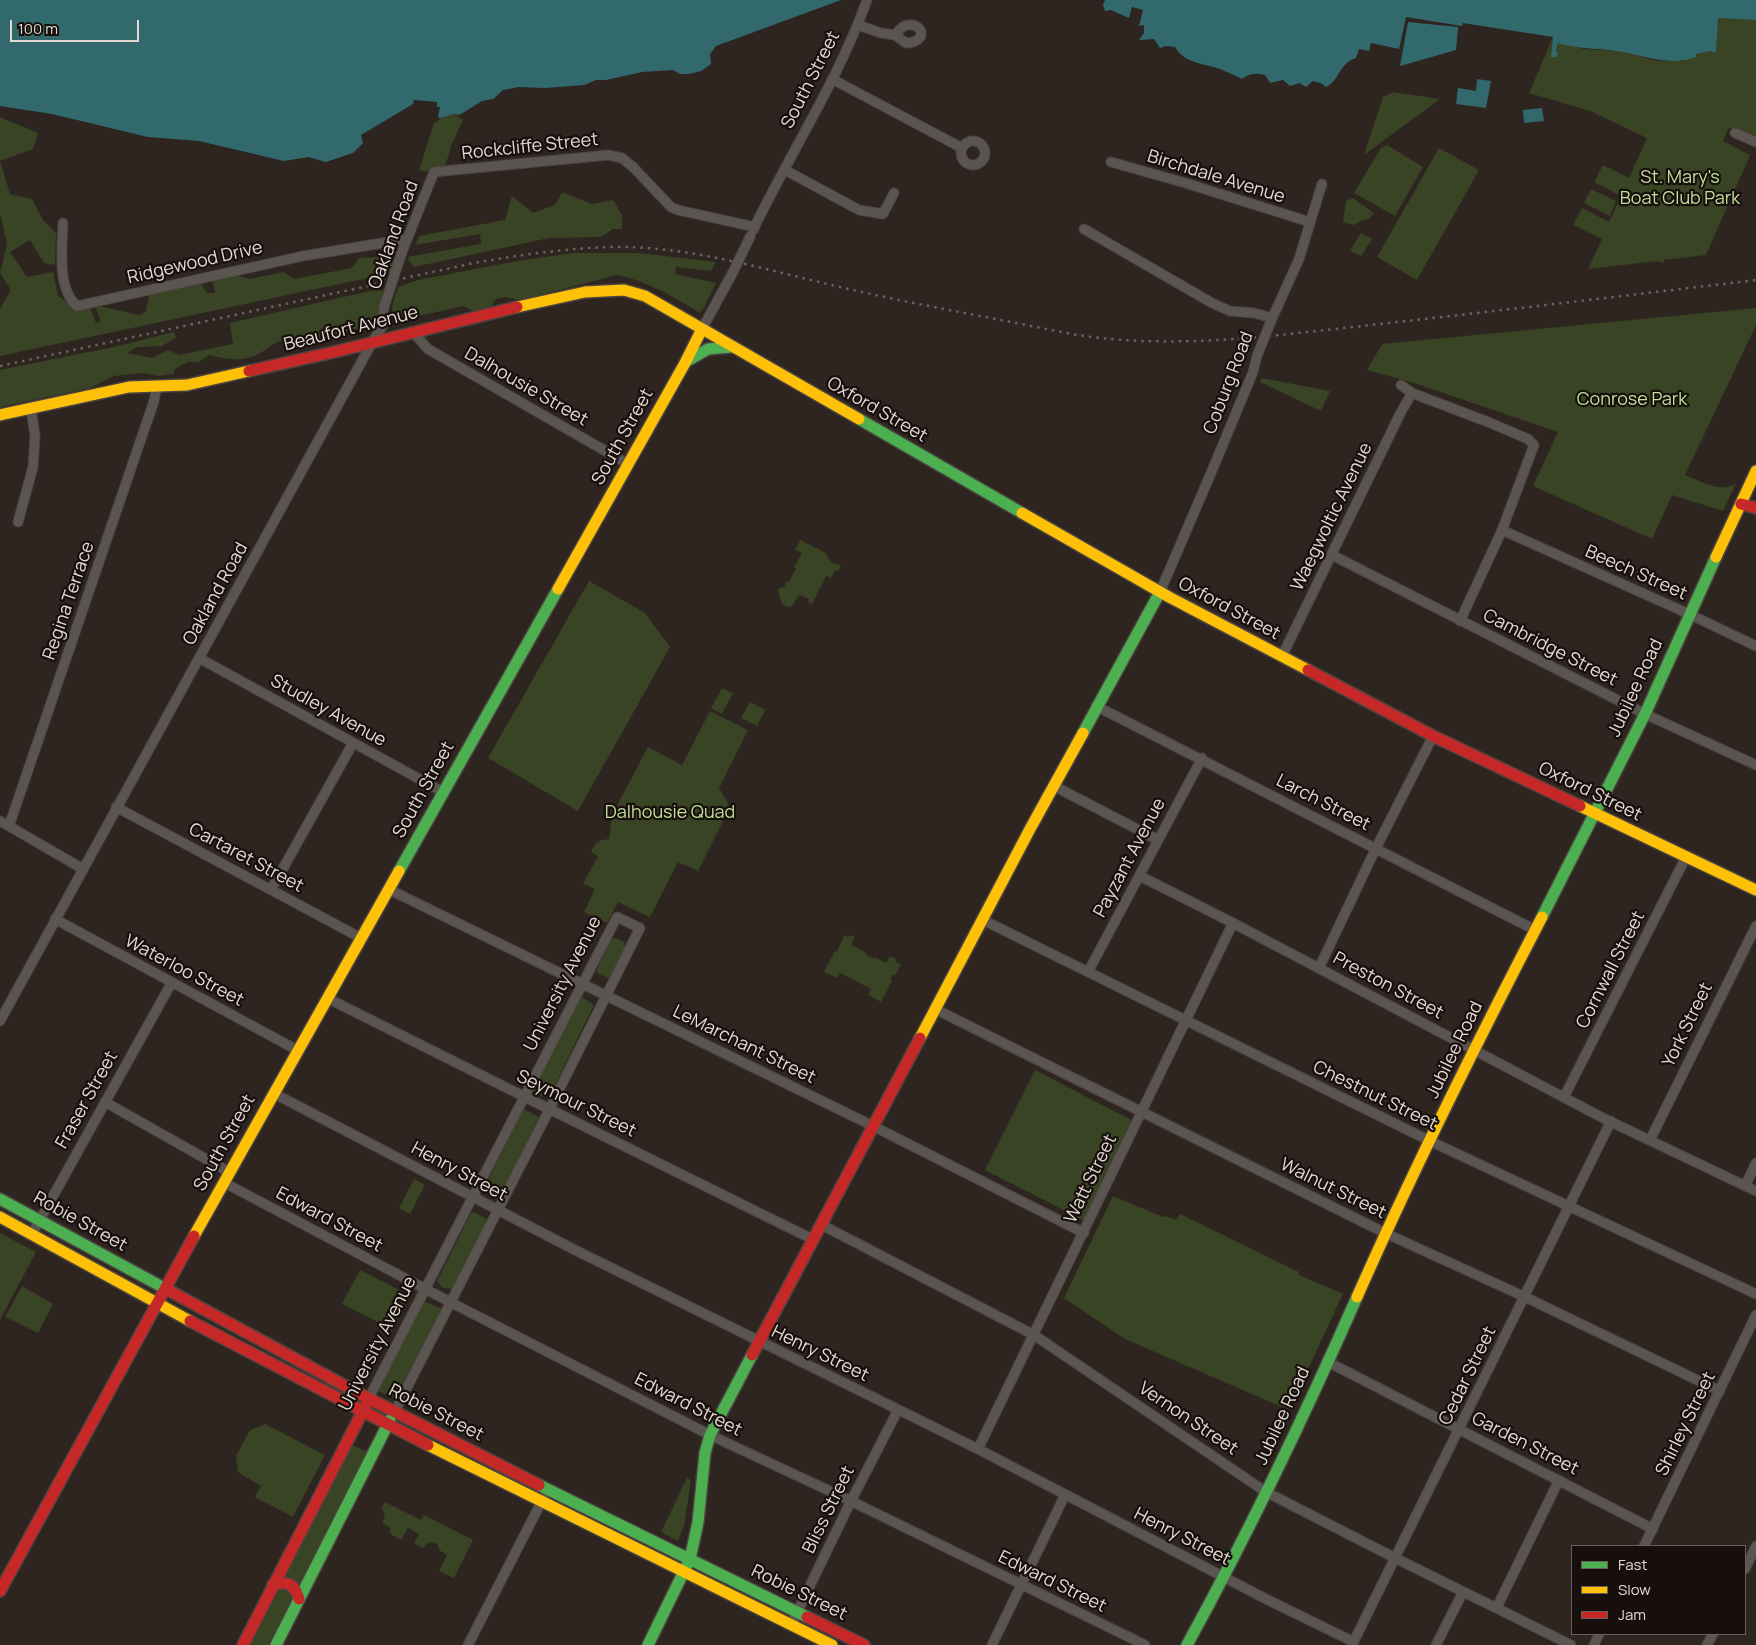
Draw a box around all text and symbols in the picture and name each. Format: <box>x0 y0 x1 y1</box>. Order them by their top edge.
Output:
scale bar <box>12 10 141 42</box>
text: 100 m <box>18 18 58 39</box>
street label: South Street <box>777 28 845 132</box>
street label: Rockcliffe Street <box>461 129 599 165</box>
street label: Birchdale Avenue <box>1145 146 1287 208</box>
park label: St. Mary's Boat Club Park <box>1620 167 1740 210</box>
street label: Oakland Road <box>364 178 424 292</box>
street label: Ridgewood Drive <box>125 237 265 289</box>
street label: Beaufort Avenue <box>282 302 420 356</box>
street label: Coburg Road <box>1200 329 1258 437</box>
street label: Dalhousie Street <box>460 343 592 431</box>
street label: Oxford Street <box>823 373 931 447</box>
street label: South Street <box>588 385 658 489</box>
park label: Conrose Park <box>1577 389 1687 411</box>
street label: Waegwoltic Avenue <box>1287 439 1377 595</box>
street label: Regina Terrace <box>39 539 99 663</box>
street label: Oakland Road <box>179 539 253 649</box>
street label: Beech Street <box>1582 541 1690 605</box>
street label: Oxford Street <box>1174 573 1284 645</box>
street label: Cambridge Street <box>1479 605 1621 691</box>
street label: Jubilee Road <box>1604 636 1668 740</box>
street label: Studley Avenue <box>266 670 390 752</box>
street label: South Street <box>389 738 459 842</box>
street label: Oxford Street <box>1535 758 1645 826</box>
street label: Larch Street <box>1272 770 1374 836</box>
street label: Payzant Avenue <box>1090 795 1170 921</box>
park label: Dalhousie Quad <box>605 802 735 824</box>
street label: Cartaret Street <box>185 819 307 897</box>
street label: Cornwall Street <box>1572 908 1650 1032</box>
street label: University Avenue <box>520 913 606 1055</box>
street label: Waterloo Street <box>121 931 247 1011</box>
street label: Preston Street <box>1329 948 1447 1024</box>
street label: York Street <box>1658 979 1718 1071</box>
street label: Jubilee Road <box>1422 998 1488 1102</box>
street label: LeMarchant Street <box>669 1001 819 1089</box>
street label: Fraser Street <box>51 1047 123 1153</box>
street label: Chestnut Street <box>1309 1057 1441 1135</box>
street label: Seymour Street <box>513 1066 639 1142</box>
street label: South Street <box>190 1091 260 1195</box>
street label: Watt Street <box>1060 1131 1122 1227</box>
street label: Henry Street <box>407 1138 511 1206</box>
street label: Walnut Street <box>1276 1154 1390 1224</box>
street label: Edward Street <box>272 1183 386 1257</box>
street label: Robie Street <box>29 1187 131 1257</box>
street label: University Avenue <box>335 1273 421 1415</box>
street label: Henry Street <box>768 1321 872 1387</box>
street label: Cedar Street <box>1435 1323 1501 1429</box>
street label: Jubilee Road <box>1251 1364 1315 1468</box>
street label: Shirley Street <box>1652 1368 1720 1480</box>
street label: Edward Street <box>631 1369 745 1441</box>
street label: Vernon Street <box>1134 1378 1242 1460</box>
street label: Robie Street <box>385 1380 487 1446</box>
street label: Garden Street <box>1468 1408 1582 1480</box>
street label: Bliss Street <box>799 1463 859 1557</box>
street label: Henry Street <box>1130 1503 1234 1571</box>
legend <box>1571 1545 1746 1635</box>
street label: Edward Street <box>994 1547 1110 1617</box>
text: Fast <box>1618 1554 1647 1575</box>
street label: Robie Street <box>748 1561 850 1625</box>
text: Slow <box>1618 1579 1651 1600</box>
text: Jam <box>1618 1604 1646 1625</box>

